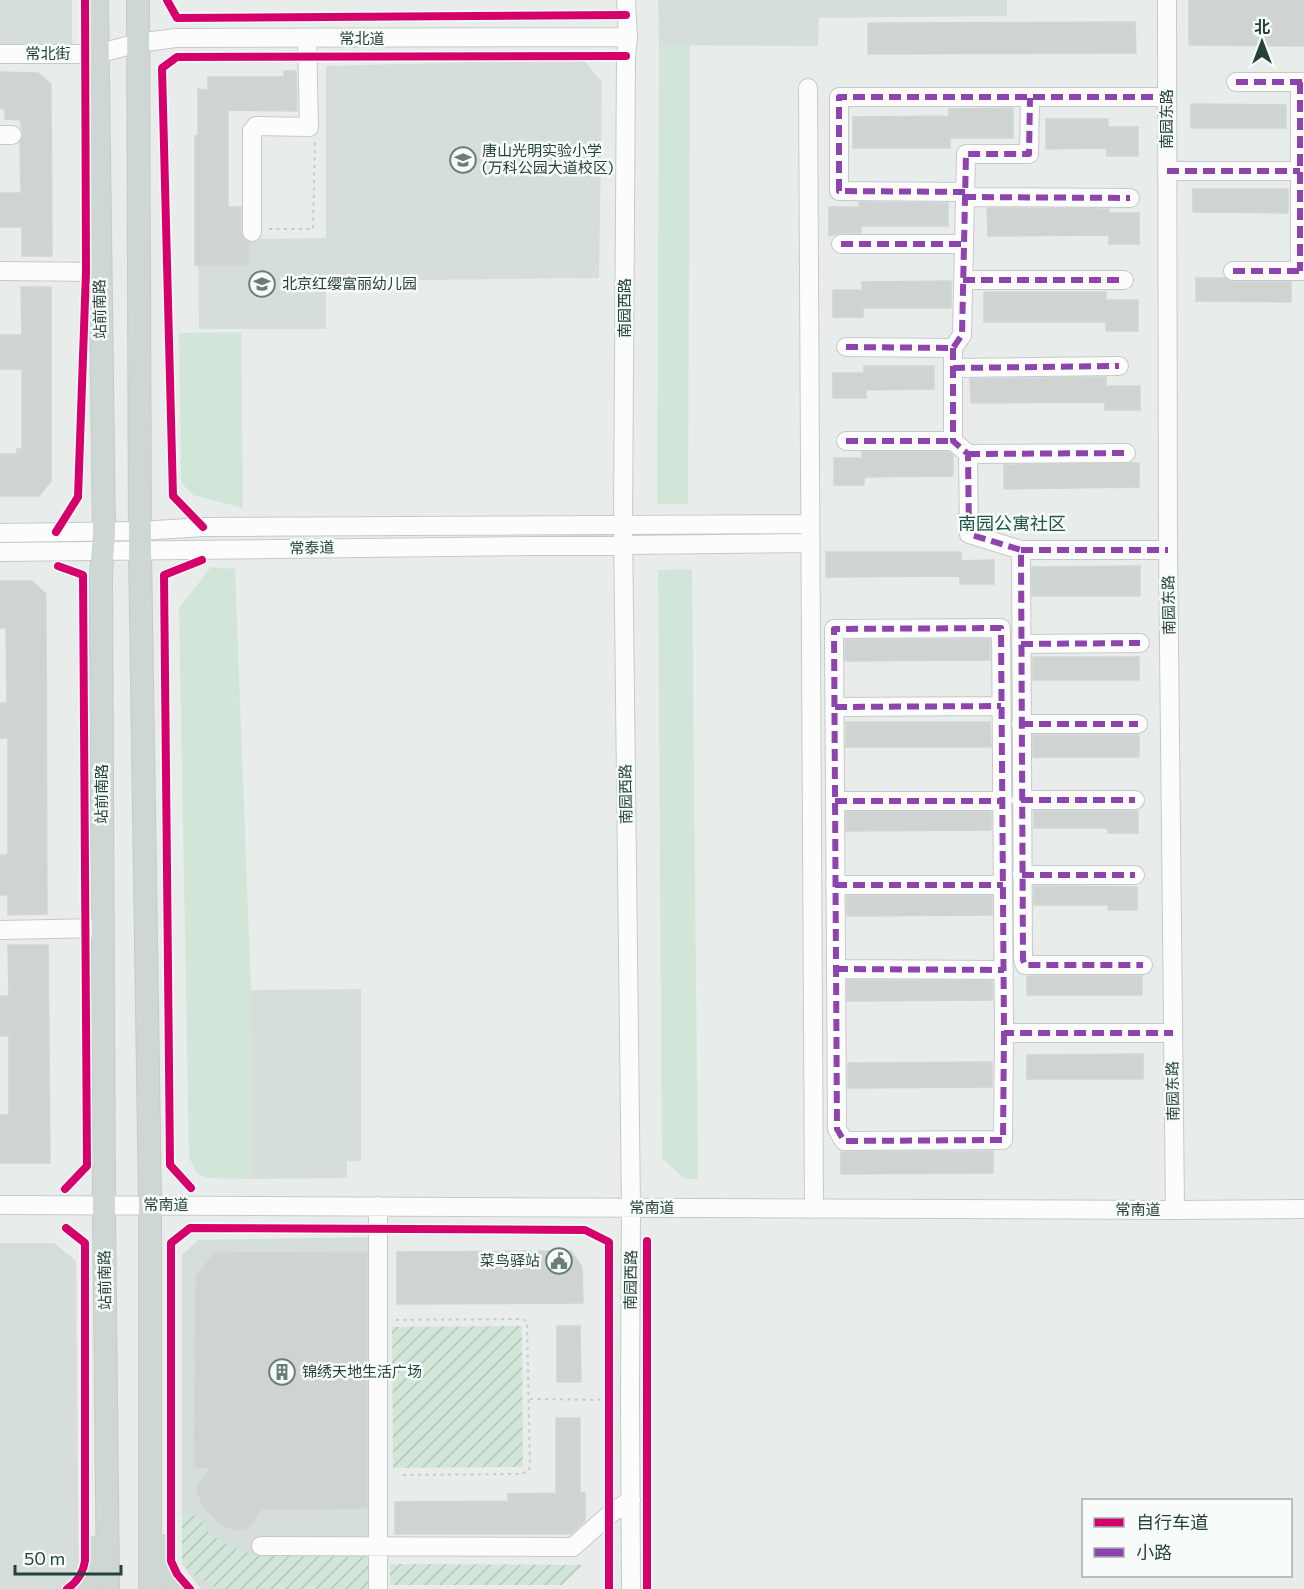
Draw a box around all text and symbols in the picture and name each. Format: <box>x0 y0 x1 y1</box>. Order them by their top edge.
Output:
north arrow <box>1232 12 1292 72</box>
text: 北 <box>1254 17 1270 36</box>
street label: 常北道 <box>339 29 385 47</box>
street label: 常北街 <box>25 44 71 62</box>
street label: 南园东路 <box>1157 89 1175 149</box>
place label: 唐山光明实验小学 (万科公园大道校区) <box>482 141 614 176</box>
school or university icon: 唐山光明实验小学 (万科公园大道校区) <box>448 145 478 175</box>
school or university icon: 北京红缨富丽幼儿园 <box>247 269 277 299</box>
place label: 北京红缨富丽幼儿园 <box>282 274 417 292</box>
street label: 南园西路 <box>615 278 633 338</box>
street label: 站前南路 <box>89 279 109 339</box>
district label: 南园公寓社区 <box>958 512 1066 534</box>
street label: 常泰道 <box>289 538 335 556</box>
street label: 南园东路 <box>1158 575 1178 635</box>
street label: 站前南路 <box>92 764 110 824</box>
street label: 南园西路 <box>615 764 635 824</box>
street label: 南园东路 <box>1162 1061 1182 1121</box>
street label: 常南道 <box>143 1195 189 1213</box>
street label: 常南道 <box>629 1198 675 1216</box>
street label: 常南道 <box>1115 1200 1161 1218</box>
public building icon: 菜鸟驿站 <box>544 1246 574 1276</box>
street label: 站前南路 <box>94 1250 114 1310</box>
street label: 南园西路 <box>620 1250 640 1310</box>
place label: 菜鸟驿站 <box>480 1251 540 1269</box>
building icon: 锦绣天地生活广场 <box>267 1357 297 1387</box>
place label: 锦绣天地生活广场 <box>302 1362 422 1380</box>
legend <box>1082 1499 1292 1577</box>
text: 自行车道 <box>1136 1511 1208 1533</box>
scale bar <box>15 1538 122 1576</box>
text: 小路 <box>1136 1541 1172 1563</box>
text: 50 m <box>24 1547 65 1569</box>

